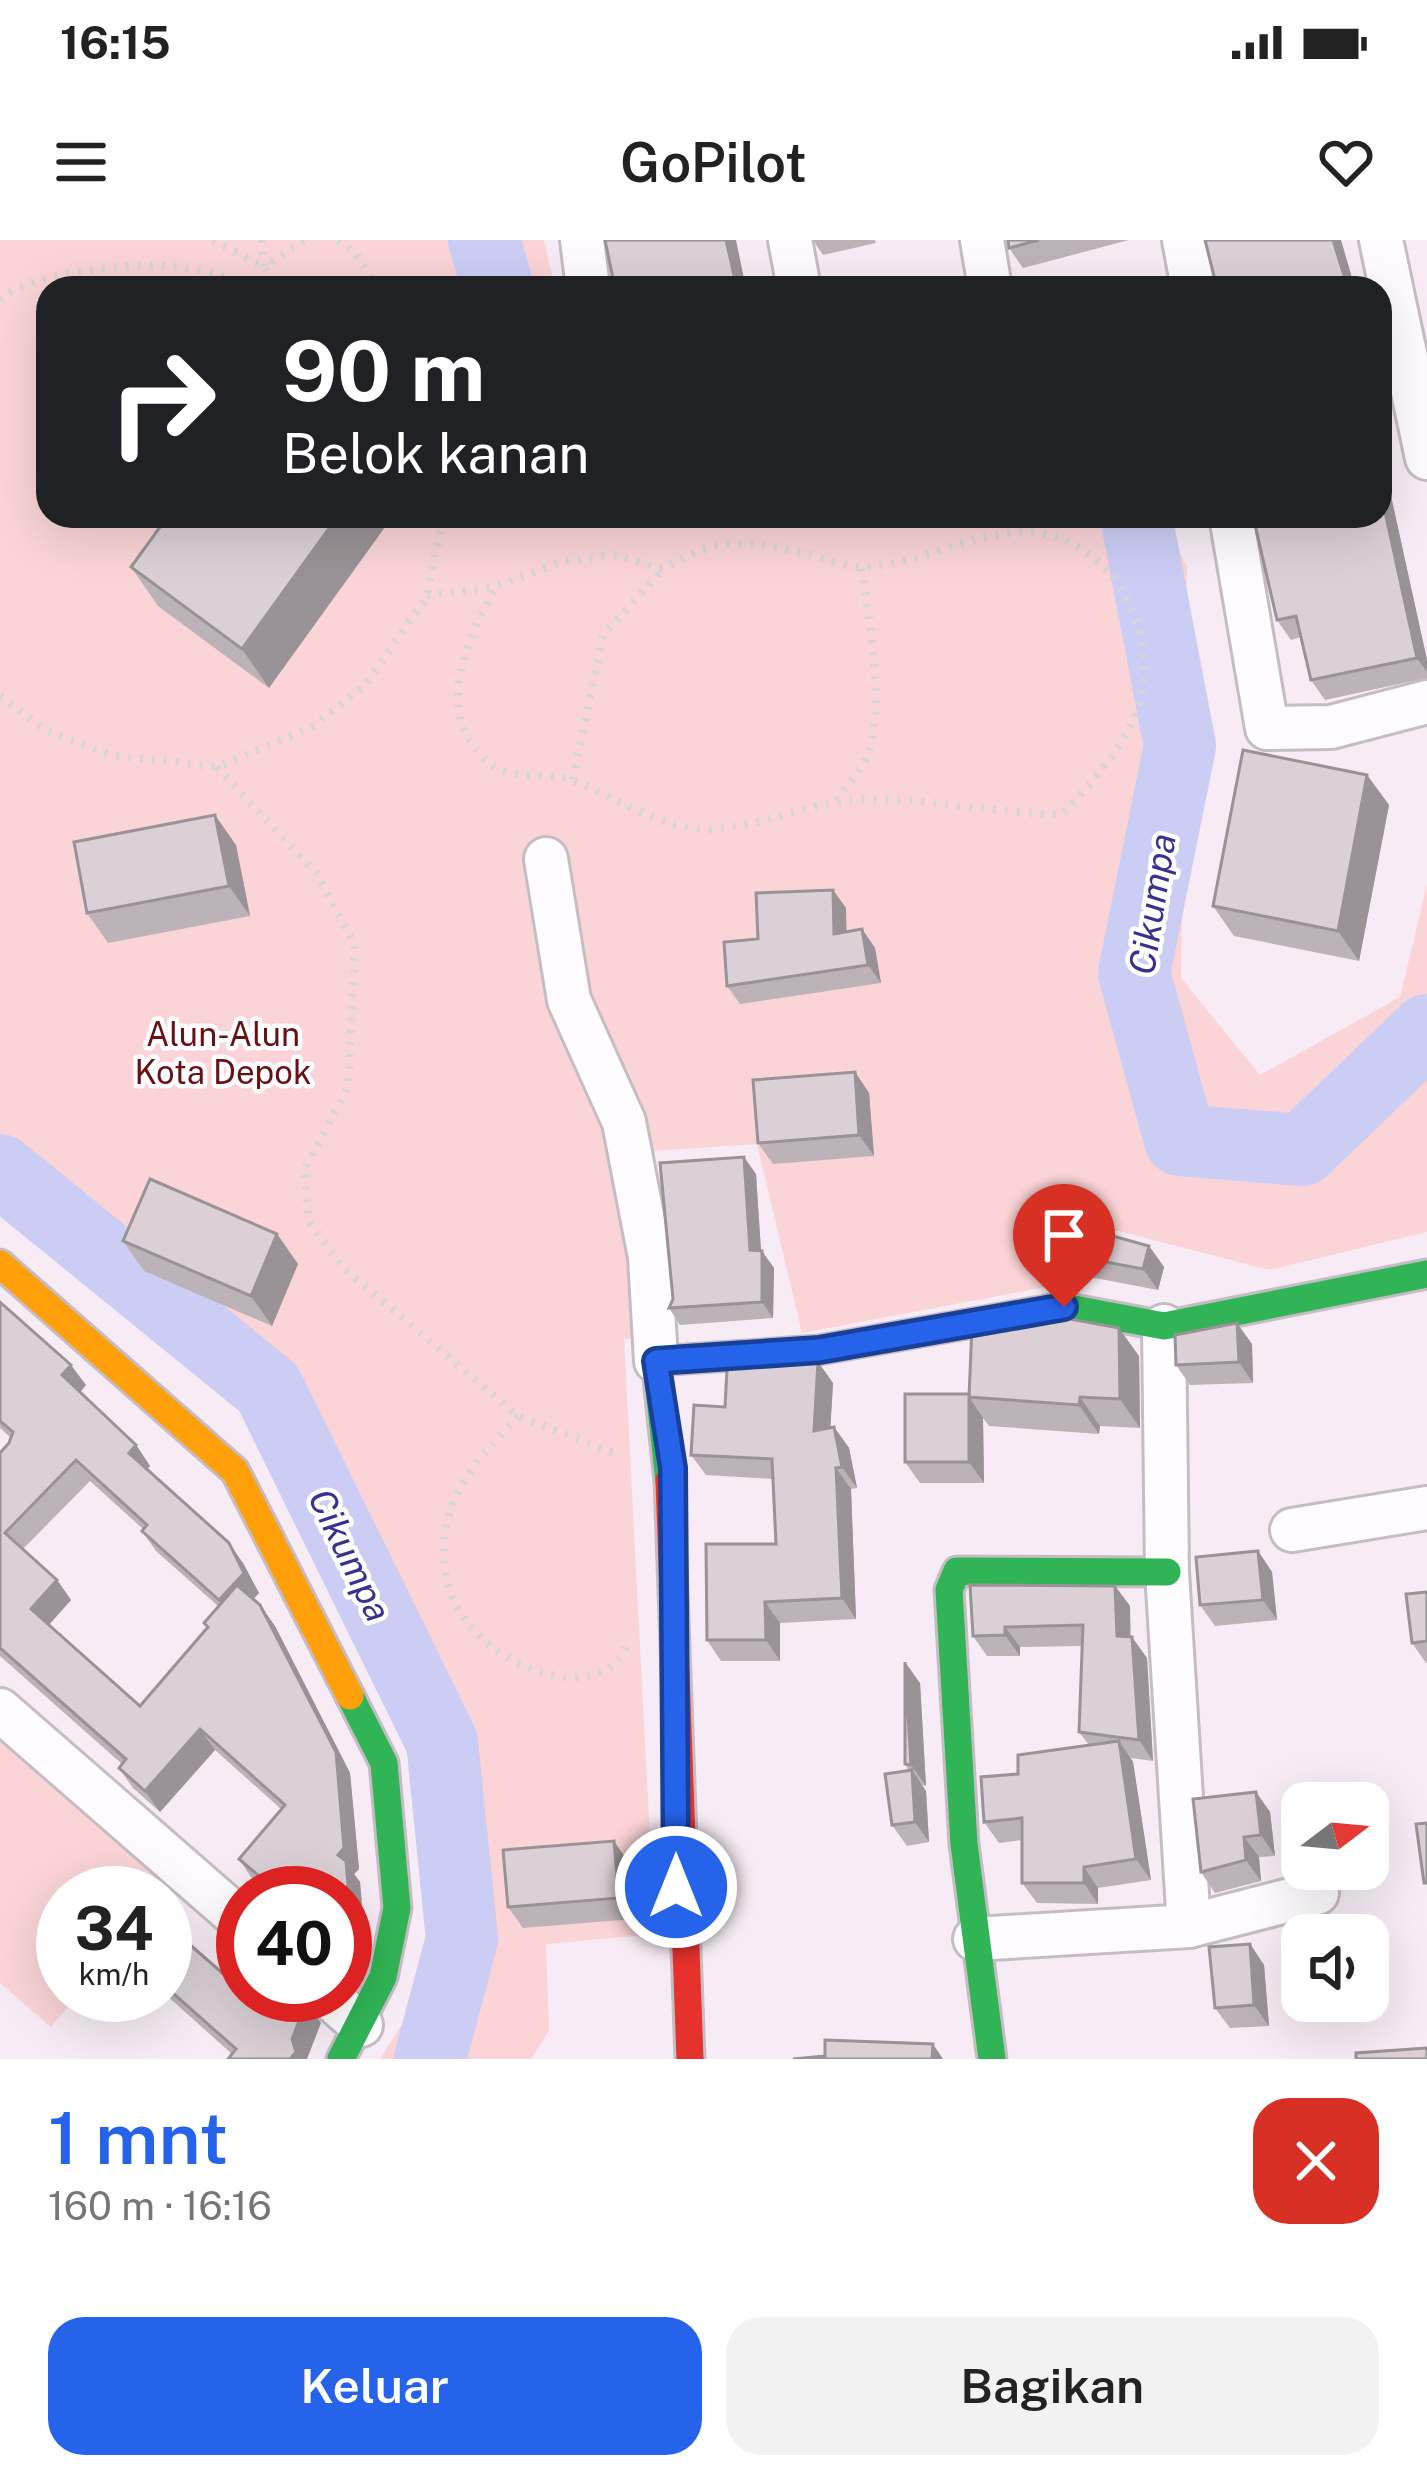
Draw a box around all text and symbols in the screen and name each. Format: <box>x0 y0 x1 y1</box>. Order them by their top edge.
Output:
text: 16:15 <box>60 16 171 69</box>
icon: menu <box>48 129 114 195</box>
icon: heart <box>1313 129 1379 195</box>
text: GoPilot <box>620 131 807 194</box>
text: 90 m <box>282 321 485 420</box>
icon: right <box>84 324 240 480</box>
text: Belok kanan <box>282 422 590 485</box>
water label: Cikumpa <box>1120 831 1184 977</box>
park label: Alun-Alun Kota Depok <box>135 1015 311 1091</box>
pin <box>1013 1184 1115 1307</box>
icon: arrive <box>1031 1202 1097 1268</box>
water label: Cikumpa <box>300 1482 400 1628</box>
north arrow <box>1281 1782 1389 1890</box>
map controls <box>1281 1782 1389 2022</box>
position arrow <box>613 1824 739 1950</box>
speed limit sign: 40 <box>216 1866 372 2022</box>
text: 34 <box>74 1893 154 1964</box>
button: sound <box>1281 1914 1389 2022</box>
text: km/h <box>79 1956 149 1992</box>
text: 1 mnt <box>48 2096 228 2180</box>
button: close <box>1253 2098 1379 2224</box>
text: 160 m · 16:16 <box>48 2183 272 2229</box>
button: Keluar <box>48 2317 702 2455</box>
button: Bagikan <box>726 2317 1379 2455</box>

